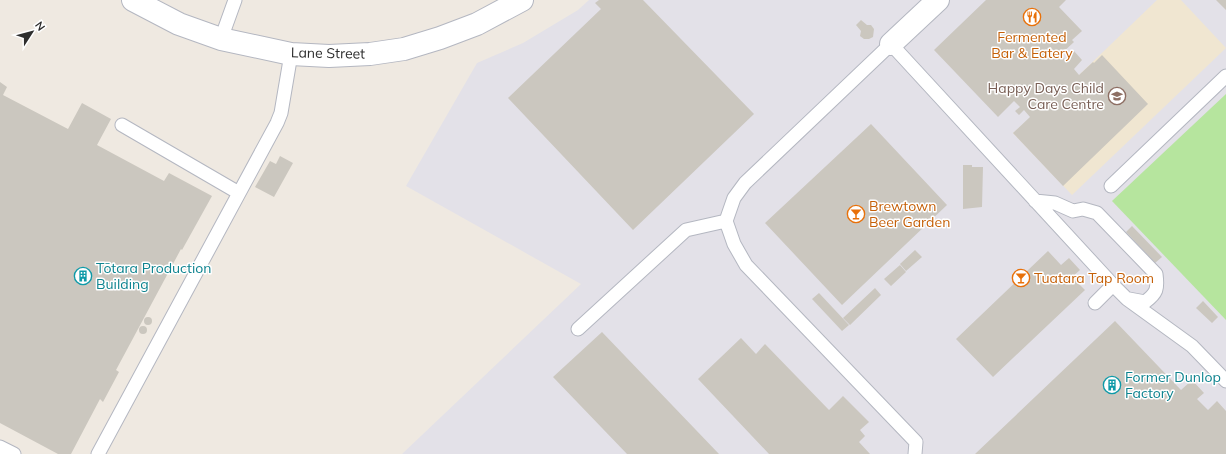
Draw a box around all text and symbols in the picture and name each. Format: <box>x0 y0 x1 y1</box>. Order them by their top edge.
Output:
restaurant icon: Fermented Bar & Eatery <box>1022 7 1042 27</box>
north arrow <box>12 12 52 52</box>
text: N <box>32 19 48 34</box>
place label: Fermented Bar & Eatery <box>991 28 1073 62</box>
street label: Lane Street <box>291 43 365 63</box>
place label: Happy Days Child Care Centre <box>988 79 1104 113</box>
school or university icon: Happy Days Child Care Centre <box>1107 86 1127 106</box>
place label: Brewtown Beer Garden <box>869 197 950 231</box>
bar icon: Brewtown Beer Garden <box>846 204 866 224</box>
place label: Tōtara Production Building <box>96 259 211 293</box>
building icon: Tōtara Production Building <box>73 266 93 286</box>
bar icon: Tuatara Tap Room <box>1011 268 1031 288</box>
place label: Tuatara Tap Room <box>1034 269 1154 287</box>
place label: Former Dunlop Factory <box>1125 368 1221 402</box>
building icon: Former Dunlop Factory <box>1102 375 1122 395</box>

